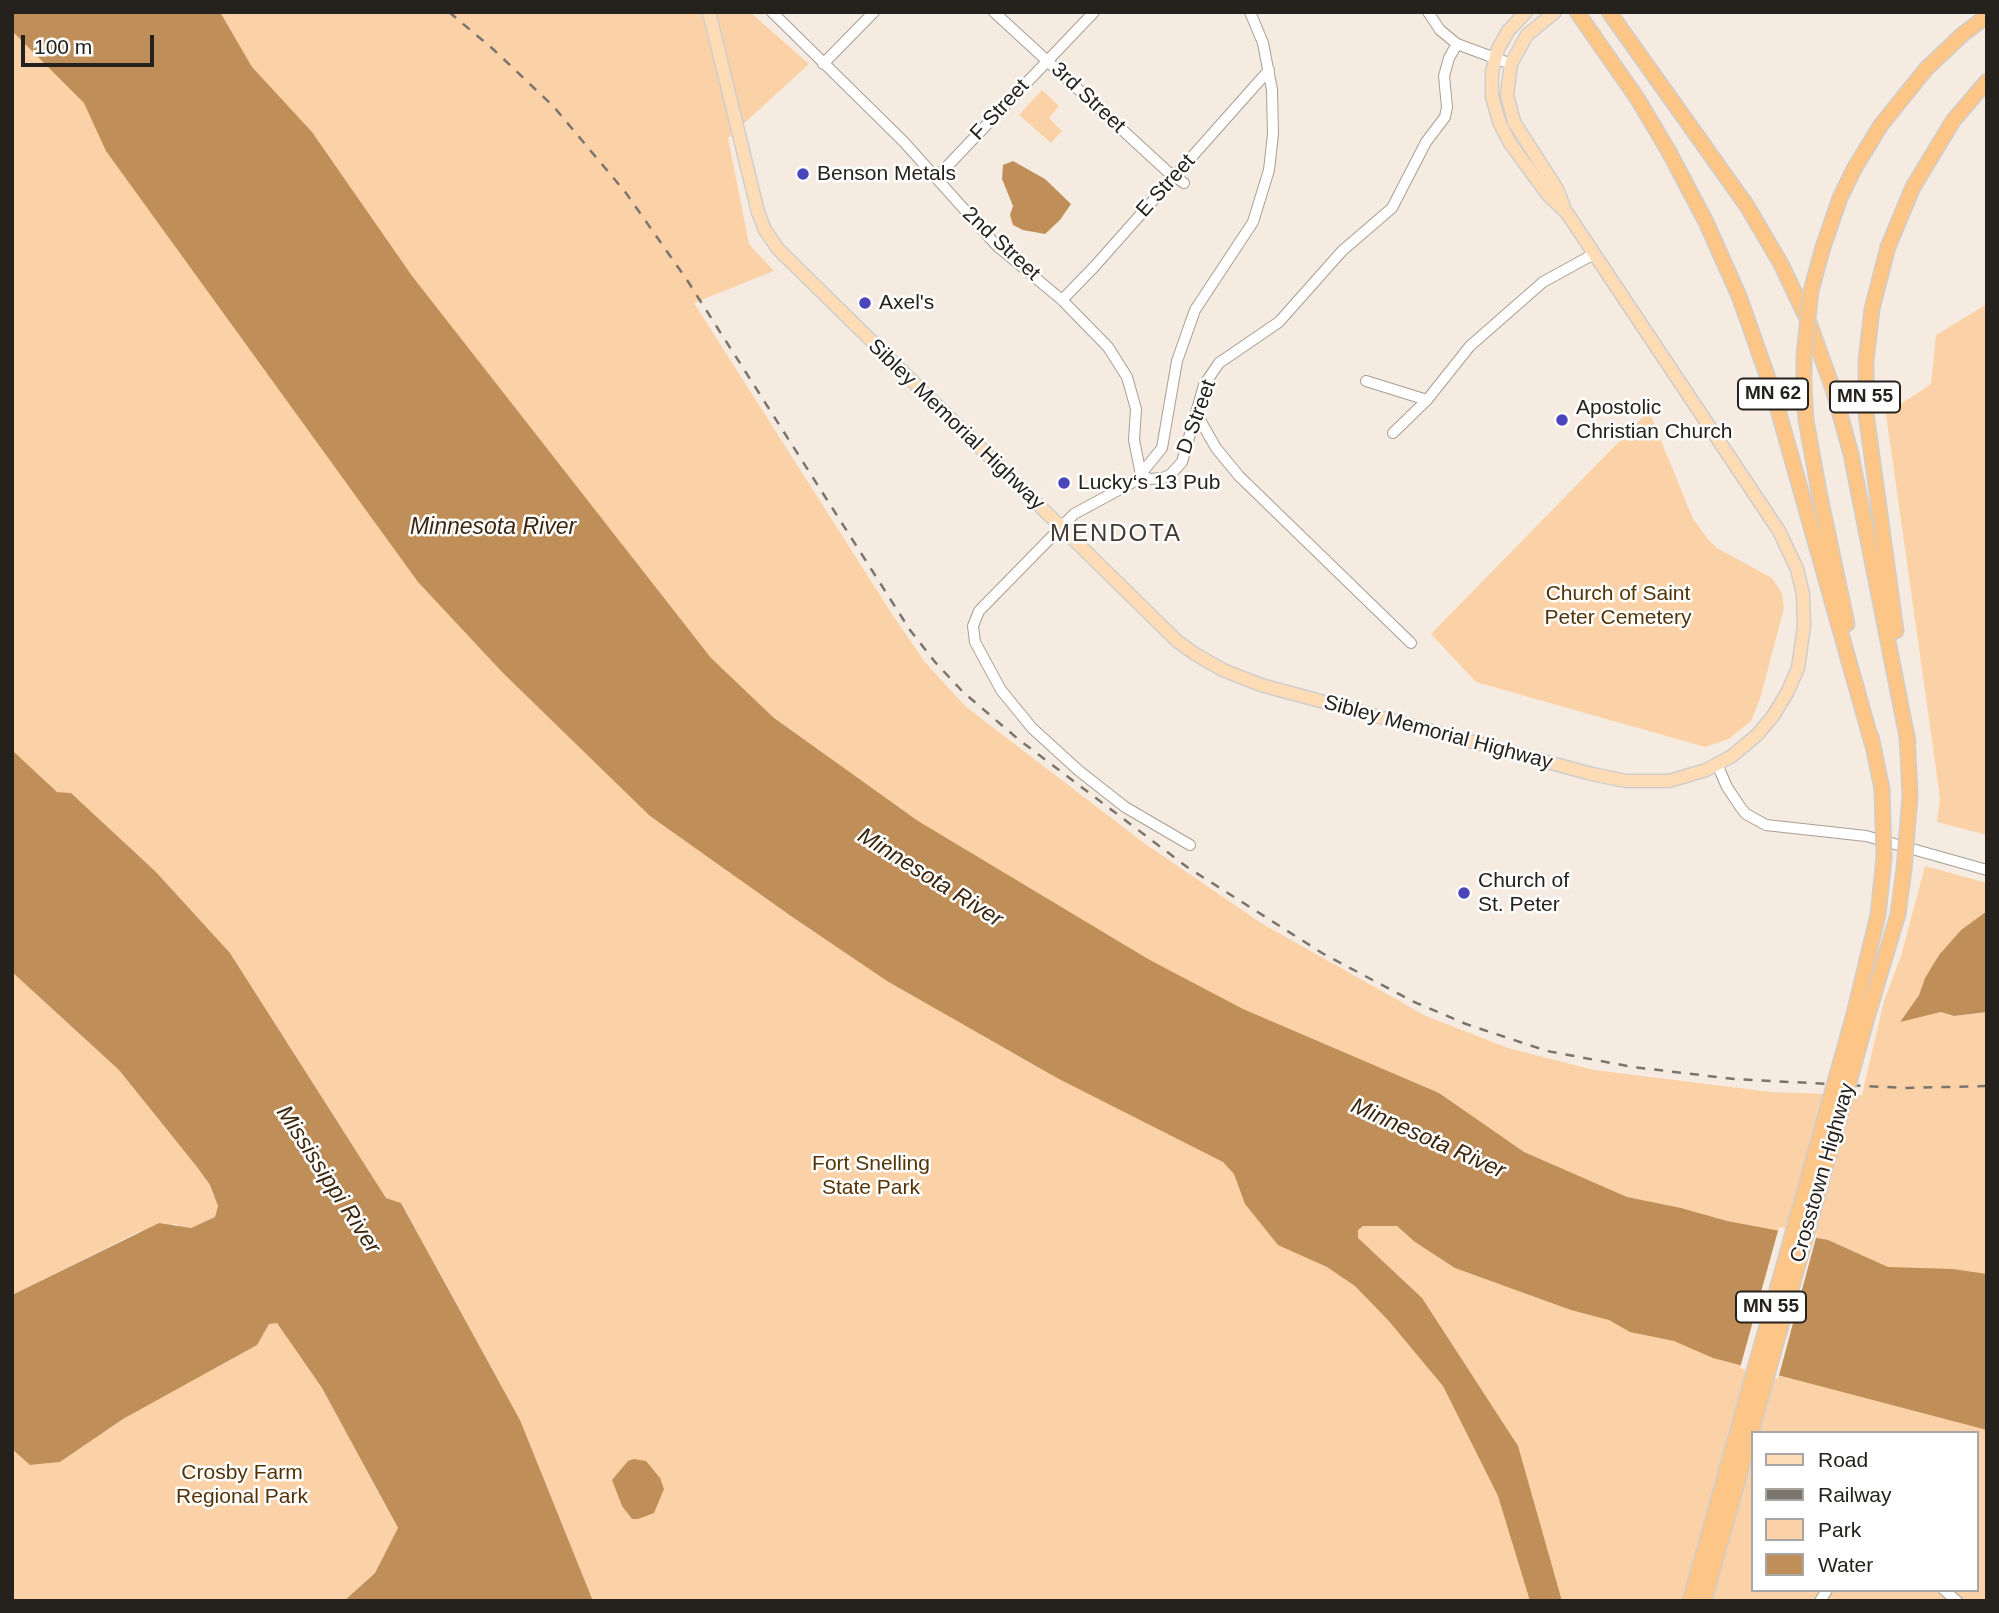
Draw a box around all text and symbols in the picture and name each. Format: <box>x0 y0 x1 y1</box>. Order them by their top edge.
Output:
scale bar <box>24 21 158 65</box>
text: 100 m <box>34 35 92 58</box>
street label: 3rd Street <box>1046 57 1130 139</box>
street label: F Street <box>965 74 1035 146</box>
street label: E Street <box>1131 149 1201 223</box>
place label: Benson Metals <box>817 161 956 187</box>
marker: Benson Metals <box>795 166 811 182</box>
street label: 2nd Street <box>957 202 1045 286</box>
place label: Axel's <box>879 290 934 316</box>
marker: Axel's <box>857 295 873 311</box>
street label: Sibley Memorial Highway <box>862 334 1050 516</box>
street label: D Street <box>1172 376 1222 458</box>
road number: MN 62 <box>1738 378 1808 410</box>
road number: MN 55 <box>1830 382 1900 412</box>
place label: Apostolic Christian Church <box>1576 395 1732 445</box>
marker: Apostolic Christian Church <box>1554 412 1570 428</box>
place label: Lucky‘s 13 Pub <box>1078 470 1220 496</box>
marker: Lucky‘s 13 Pub <box>1056 475 1072 491</box>
water label: Minnesota River <box>410 514 576 542</box>
district label: MENDOTA <box>1051 520 1181 548</box>
park label: Church of Saint Peter Cemetery <box>1544 581 1692 631</box>
street label: Sibley Memorial Highway <box>1321 690 1555 776</box>
water label: Minnesota River <box>852 822 1008 934</box>
place label: Church of St. Peter <box>1478 868 1569 918</box>
marker: Church of St. Peter <box>1456 885 1472 901</box>
street label: Crosstown Highway <box>1785 1080 1861 1266</box>
water label: Minnesota River <box>1346 1093 1510 1185</box>
water label: Mississippi River <box>270 1101 386 1259</box>
park label: Fort Snelling State Park <box>812 1151 930 1201</box>
road number: MN 55 <box>1736 1292 1806 1322</box>
legend <box>1750 1431 1978 1592</box>
text: Road <box>1818 1448 1868 1471</box>
park label: Crosby Farm Regional Park <box>176 1460 308 1510</box>
text: Railway <box>1818 1483 1892 1506</box>
text: Park <box>1818 1518 1861 1541</box>
text: Water <box>1818 1553 1873 1576</box>

